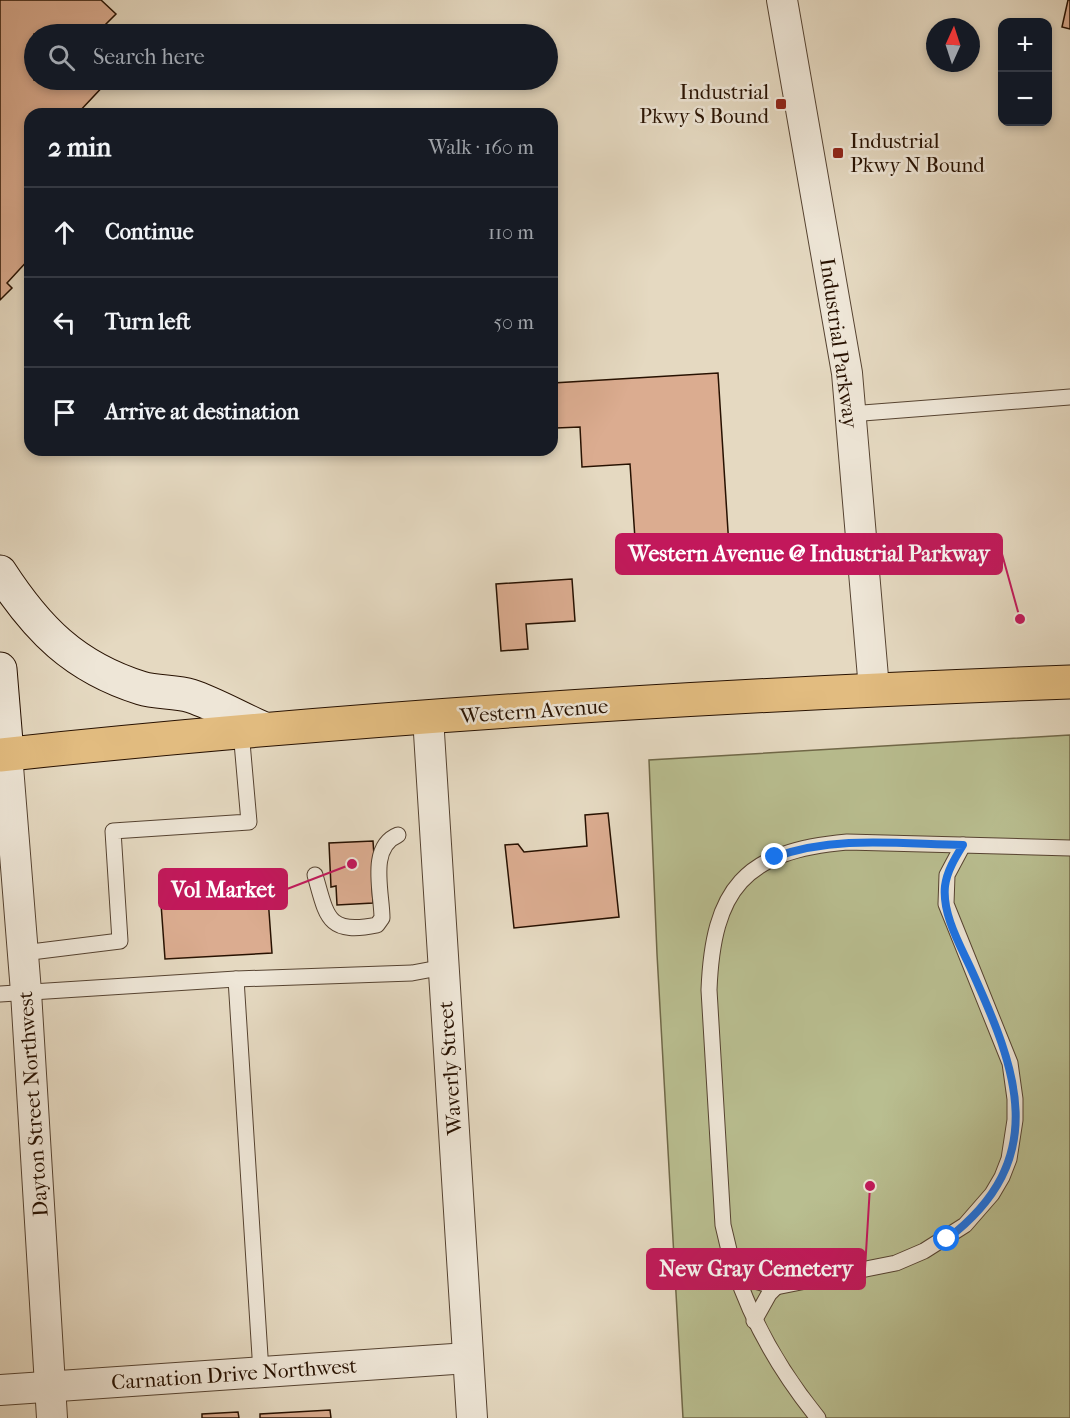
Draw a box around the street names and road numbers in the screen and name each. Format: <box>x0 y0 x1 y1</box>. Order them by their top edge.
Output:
street label: Industrial Parkway <box>815 256 863 430</box>
street label: Western Avenue <box>458 694 609 728</box>
street label: Dayton Street Northwest <box>13 990 53 1218</box>
street label: Waverly Street <box>433 1000 467 1137</box>
street label: Carnation Drive Northwest <box>110 1353 358 1395</box>

